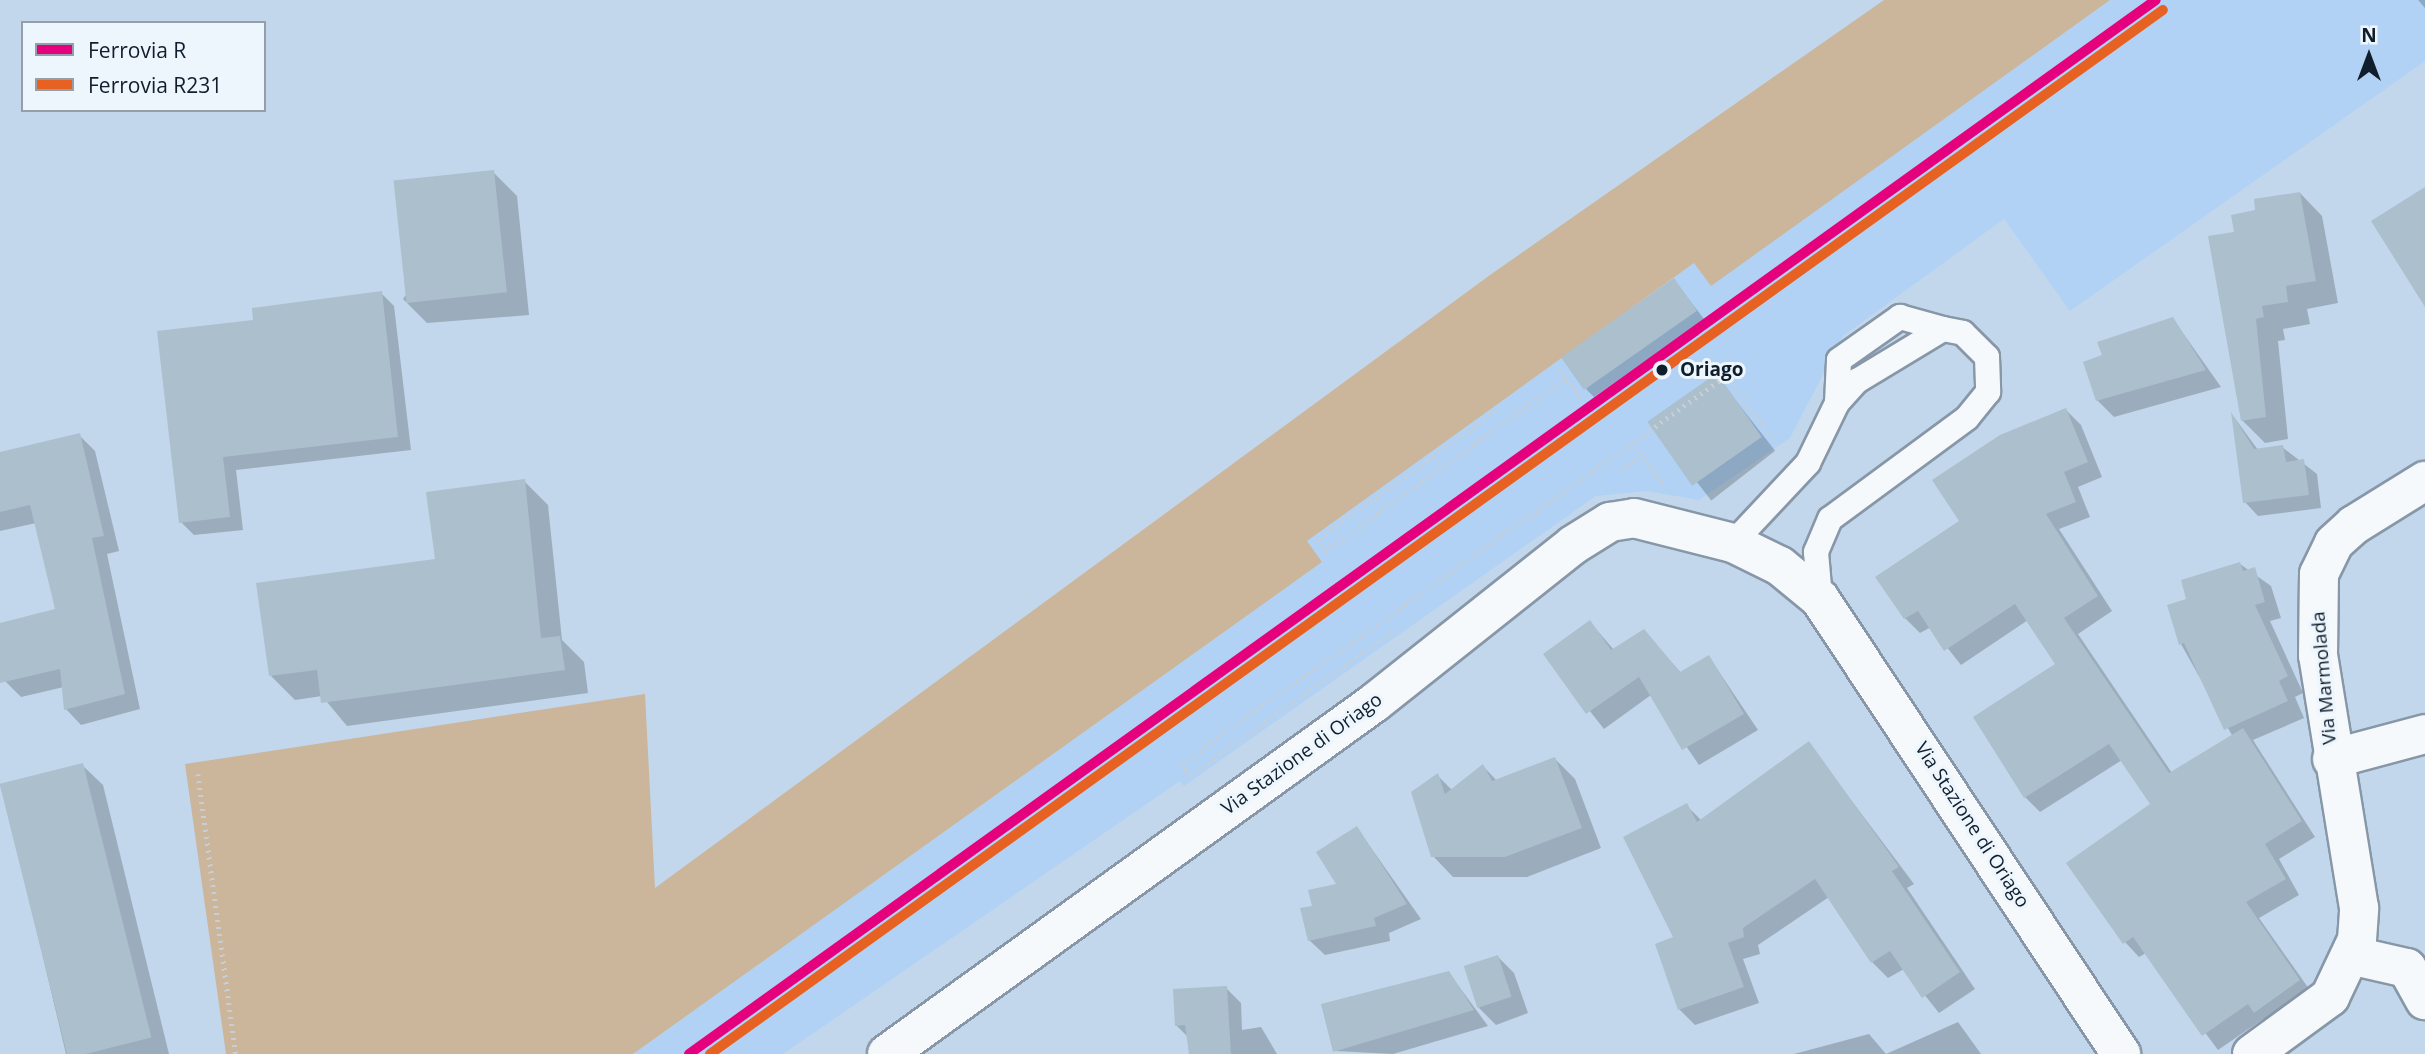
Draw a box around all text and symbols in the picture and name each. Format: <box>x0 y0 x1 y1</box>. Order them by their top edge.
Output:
legend <box>21 21 266 112</box>
north arrow <box>2334 21 2404 91</box>
text: N <box>2361 22 2377 48</box>
text: Ferrovia R <box>88 36 186 64</box>
text: Ferrovia R231 <box>88 71 222 99</box>
marker: Oriago <box>1651 359 1673 381</box>
place label: Oriago <box>1680 359 1744 381</box>
street label: Via Marmolada <box>2307 610 2341 746</box>
street label: Via Stazione di Oriago <box>1217 688 1387 820</box>
street label: Via Stazione di Oriago <box>1910 738 2034 912</box>

